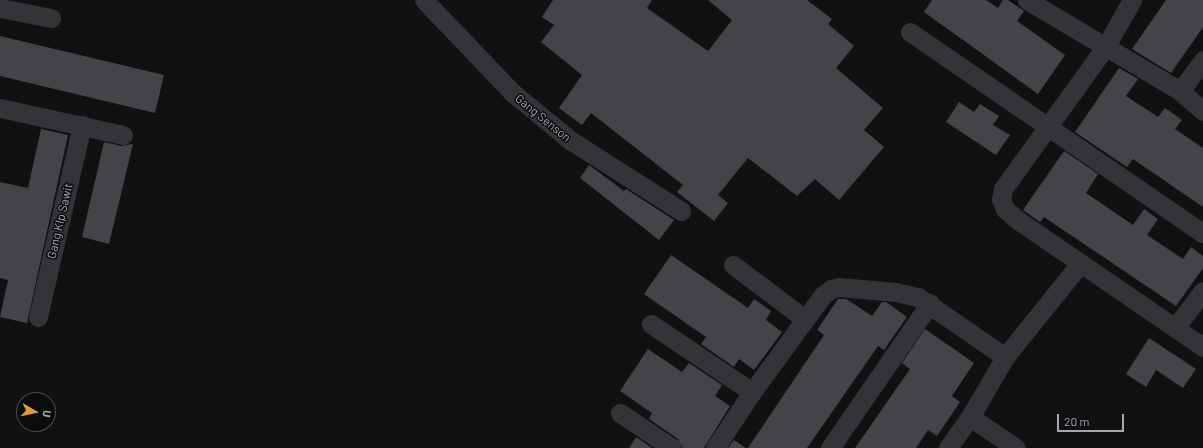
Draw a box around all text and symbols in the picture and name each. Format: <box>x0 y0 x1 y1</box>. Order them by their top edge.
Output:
street label: Gang Senson <box>512 91 574 145</box>
street label: Gang Klp Sawit <box>44 182 76 260</box>
north arrow <box>16 392 56 432</box>
scale bar <box>1059 406 1126 432</box>
text: U <box>40 409 54 418</box>
text: 20 m <box>1064 414 1090 428</box>

